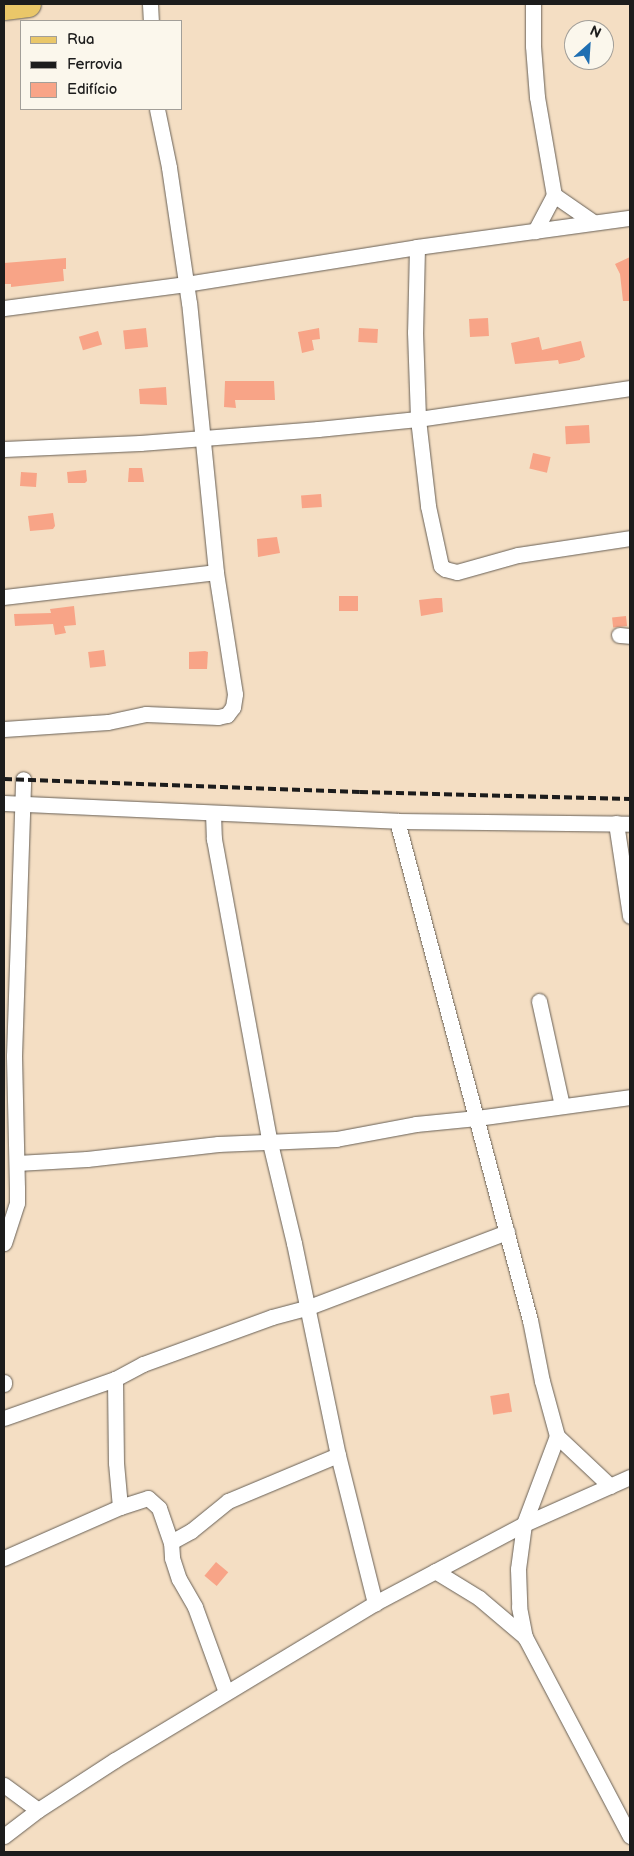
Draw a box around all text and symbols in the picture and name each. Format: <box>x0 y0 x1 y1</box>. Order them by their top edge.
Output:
legend <box>20 20 182 110</box>
north arrow <box>564 20 614 70</box>
text: N <box>587 22 604 42</box>
text: Rua <box>67 30 95 49</box>
text: Ferrovia <box>67 55 123 74</box>
text: Edifício <box>67 80 117 99</box>

